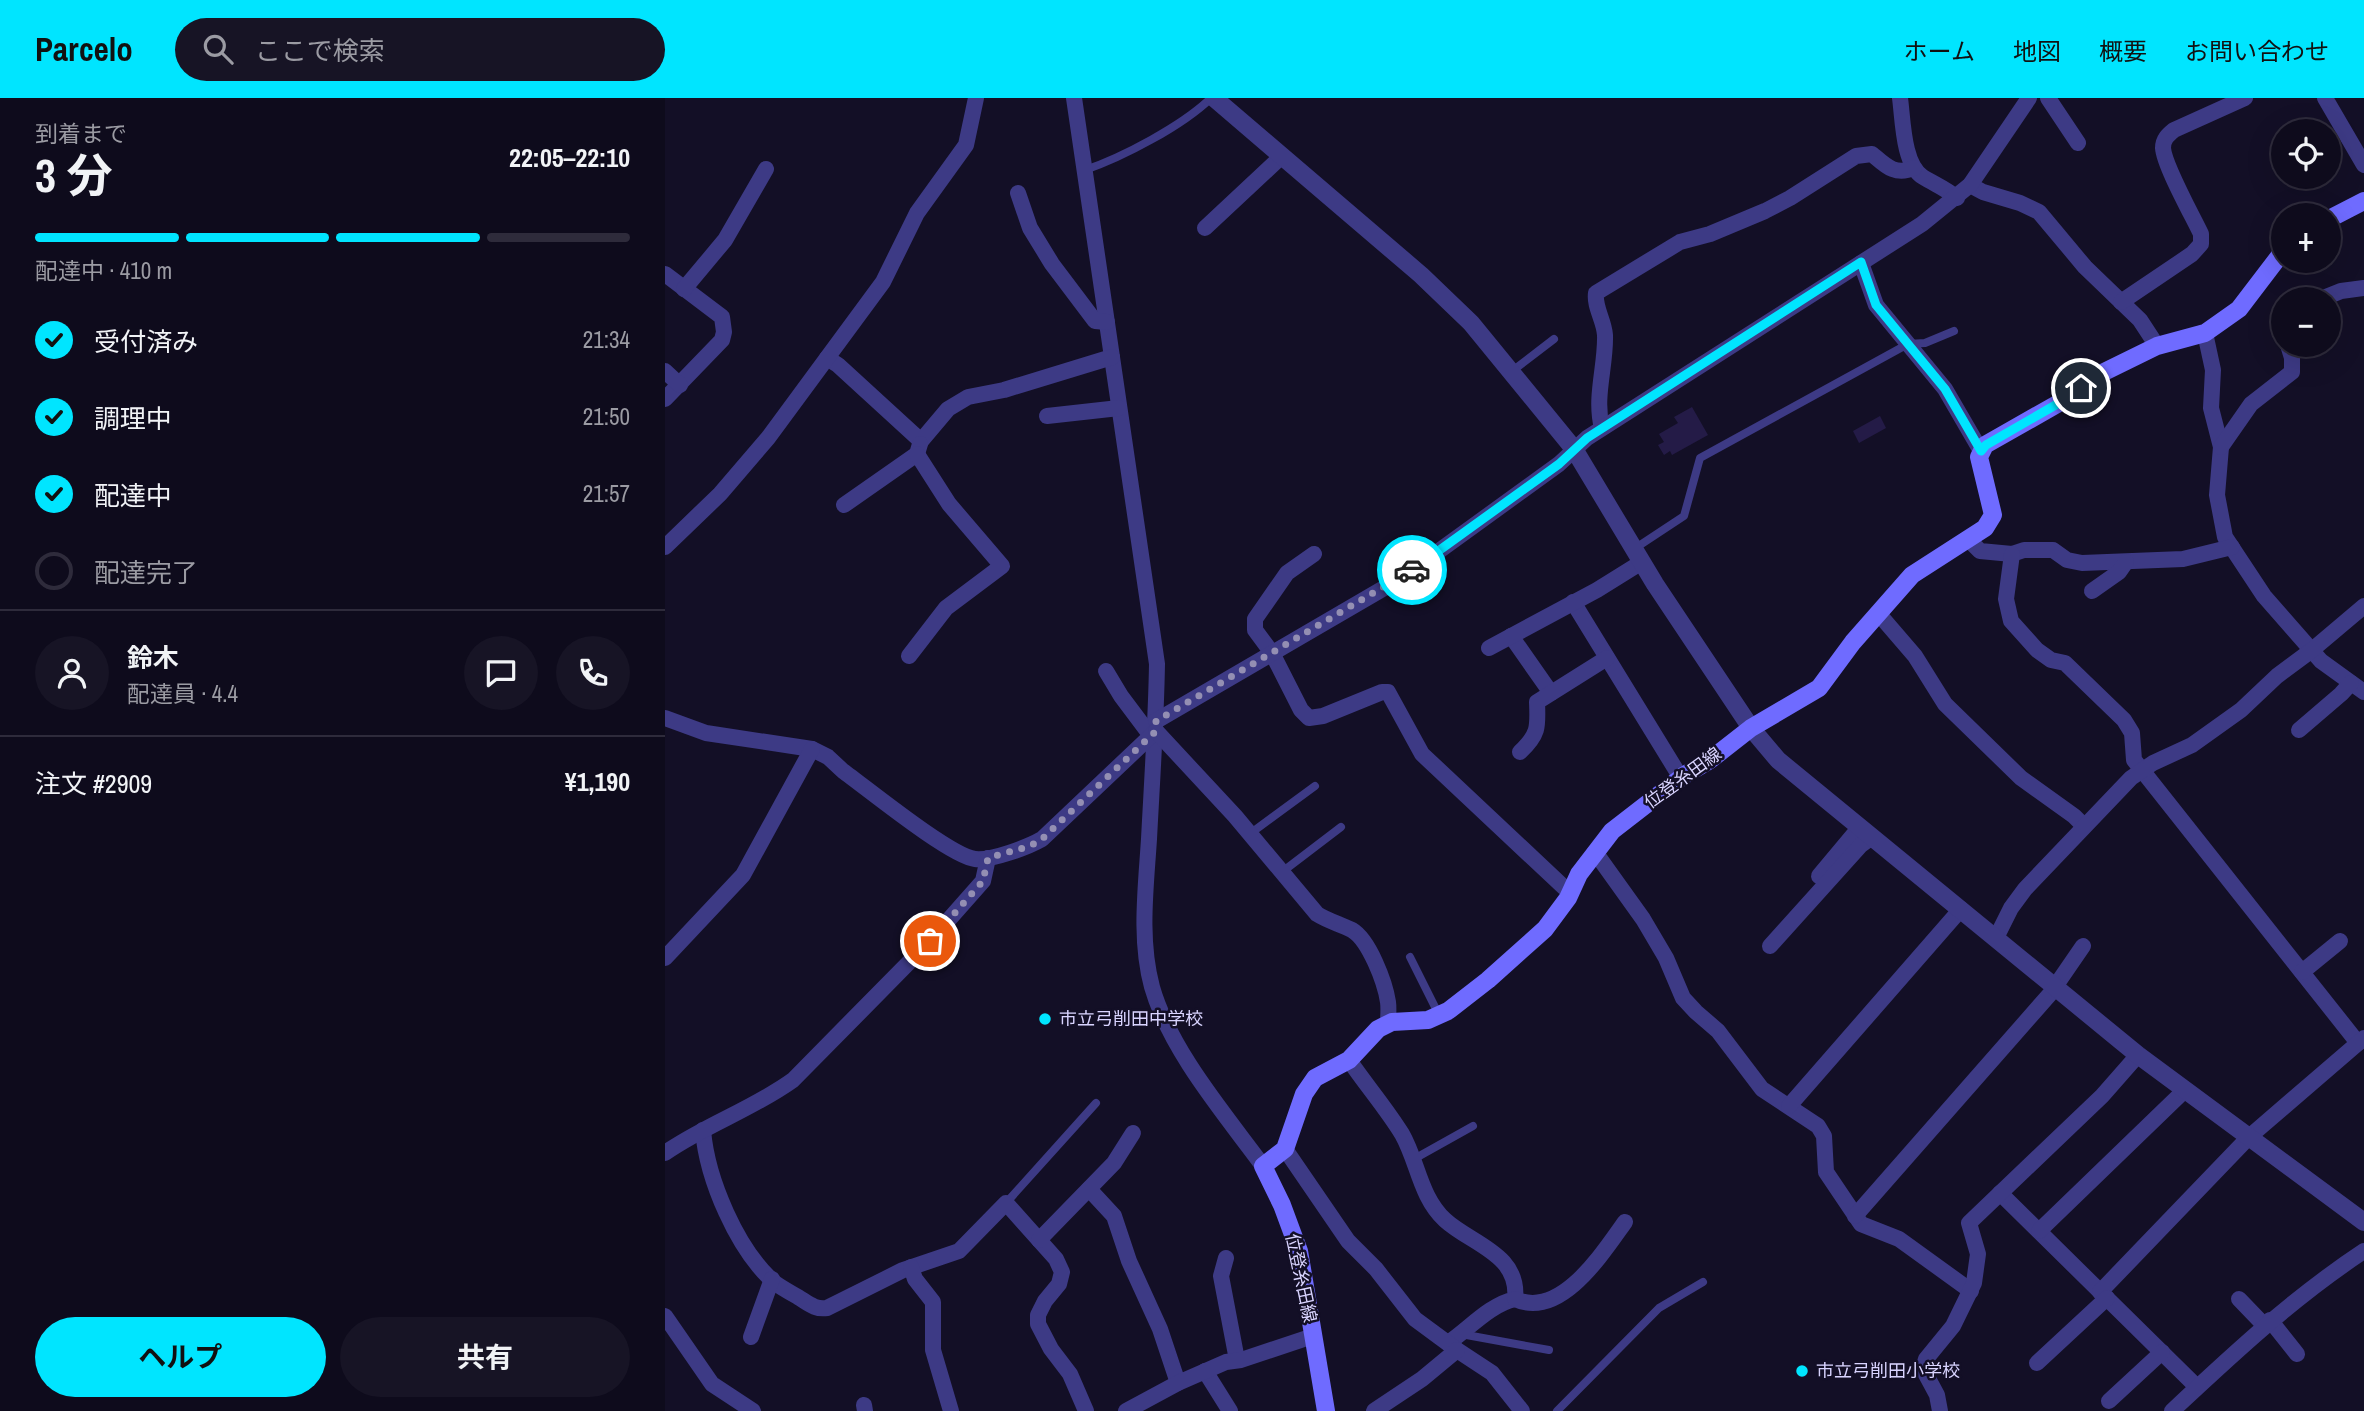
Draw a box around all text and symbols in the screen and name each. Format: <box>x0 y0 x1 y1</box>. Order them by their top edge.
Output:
search box <box>175 18 665 81</box>
text: Parcelo <box>35 27 133 71</box>
icon: search <box>199 30 237 68</box>
text: ここで検索 <box>255 33 385 68</box>
text: ホーム <box>1904 35 1975 67</box>
text: 地図 <box>2013 35 2061 67</box>
text: 概要 <box>2099 35 2147 67</box>
text: お問い合わせ <box>2185 35 2329 67</box>
text: 到着まで <box>35 118 127 149</box>
map controls <box>2271 119 2341 357</box>
button: locate <box>2271 119 2341 189</box>
text: 22:05–22:10 <box>509 140 630 175</box>
text: 3 分 <box>35 144 112 206</box>
button: + <box>2271 203 2341 273</box>
text: 配達中 · 410 m <box>35 255 172 286</box>
button: − <box>2271 287 2341 357</box>
icon: check <box>35 321 73 359</box>
text: 受付済み <box>94 324 198 359</box>
text: 21:34 <box>583 324 630 355</box>
pin <box>2051 358 2111 418</box>
icon: home <box>2062 369 2100 407</box>
icon: check <box>35 398 73 436</box>
text: 調理中 <box>94 401 172 436</box>
text: 21:50 <box>583 401 630 432</box>
icon: check <box>35 475 73 513</box>
text: 配達中 <box>94 478 172 513</box>
text: 21:57 <box>583 478 630 509</box>
courier <box>1377 535 1447 605</box>
icon: car <box>1393 551 1431 589</box>
text: 配達完了 <box>94 555 198 590</box>
button: person <box>35 636 109 710</box>
button: chat <box>464 636 538 710</box>
button: phone <box>556 636 630 710</box>
text: 鈴木 <box>127 640 179 675</box>
text: 配達員 · 4.4 <box>127 678 238 709</box>
street label: 位登糸田線 <box>1639 741 1726 814</box>
text: ¥1,190 <box>565 764 630 799</box>
text: 注文 #2909 <box>35 766 152 801</box>
pin <box>900 911 960 971</box>
icon: bag <box>911 922 949 960</box>
place label: 市立弓削田中学校 <box>1059 1006 1203 1031</box>
marker: 市立弓削田中学校 <box>1037 1011 1053 1027</box>
street label: 位登糸田線 <box>1280 1231 1323 1325</box>
button: ヘルプ <box>35 1317 326 1397</box>
button: 共有 <box>340 1317 630 1397</box>
place label: 市立弓削田小学校 <box>1816 1358 1960 1383</box>
marker: 市立弓削田小学校 <box>1794 1363 1810 1379</box>

